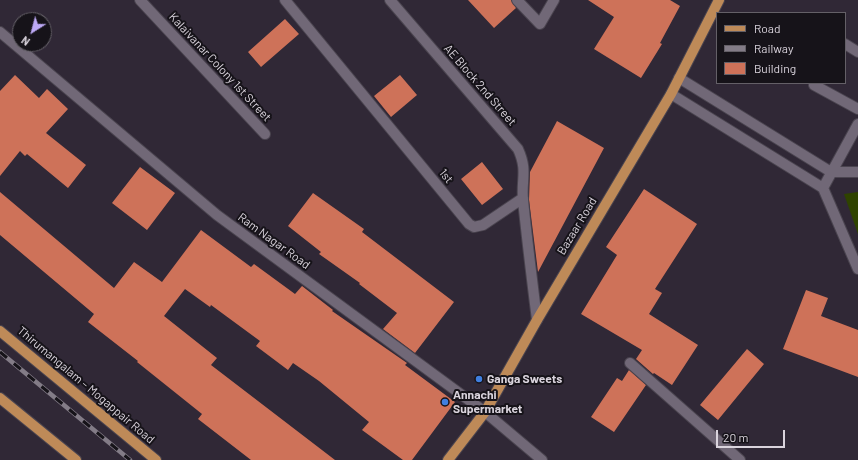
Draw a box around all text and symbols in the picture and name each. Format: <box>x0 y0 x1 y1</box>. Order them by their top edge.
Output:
street label: Kalaivanar Colony 1st Street <box>166 10 274 124</box>
north arrow <box>12 12 52 52</box>
legend <box>716 12 846 84</box>
text: Road <box>754 21 781 35</box>
text: N <box>18 34 32 49</box>
street label: AE Block 2nd Street <box>441 41 519 129</box>
text: Railway <box>754 41 793 55</box>
text: Building <box>754 61 796 75</box>
street label: 1st <box>436 166 456 186</box>
street label: Bazaar Road <box>554 195 600 257</box>
street label: Ram Nagar Road <box>235 210 313 272</box>
street label: Thirumangalam – Mogappair Road <box>14 323 158 447</box>
place label: Ganga Sweets <box>487 372 562 386</box>
marker: Ganga Sweets <box>474 374 484 384</box>
place label: Annachi Supermarket <box>453 388 522 416</box>
marker: Annachi Supermarket <box>440 397 450 407</box>
scale bar <box>718 422 787 448</box>
text: 20 m <box>723 430 749 444</box>

